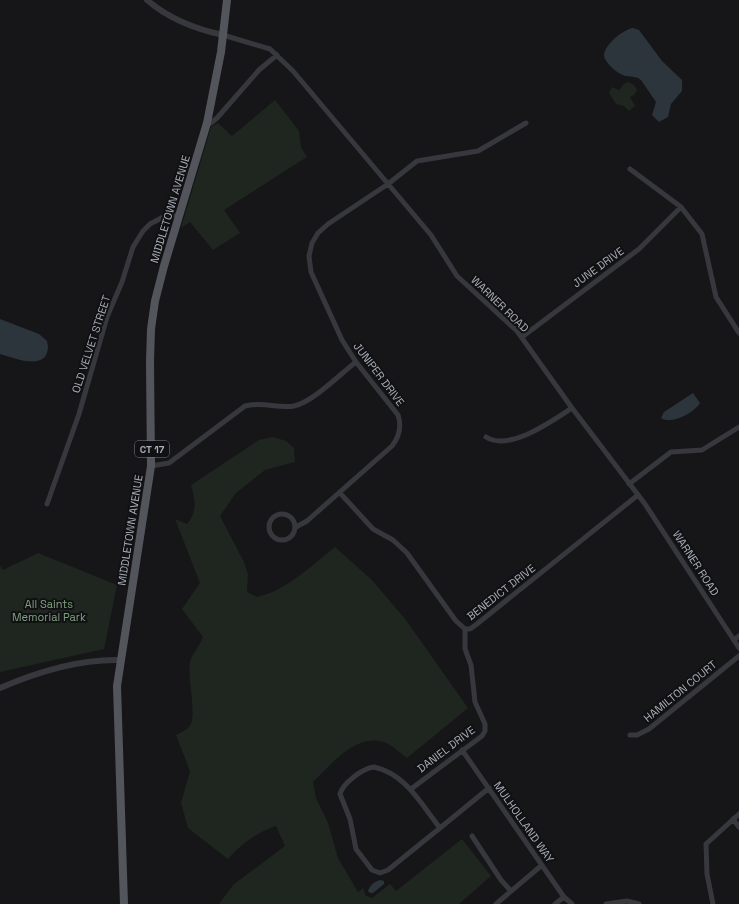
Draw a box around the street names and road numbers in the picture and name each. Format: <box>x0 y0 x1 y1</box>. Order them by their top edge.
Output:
street label: MIDDLETOWN AVENUE <box>147 153 193 265</box>
street label: JUNE DRIVE <box>570 244 626 290</box>
street label: WARNER ROAD <box>468 273 532 335</box>
street label: OLD VELVET STREET <box>69 293 114 395</box>
street label: JUNIPER DRIVE <box>350 339 408 409</box>
road number: CT 17 <box>135 441 169 457</box>
street label: MIDDLETOWN AVENUE <box>114 474 146 586</box>
street label: WARNER ROAD <box>670 528 722 598</box>
street label: BENEDICT DRIVE <box>464 561 538 623</box>
street label: HAMILTON COURT <box>641 657 720 725</box>
street label: DANIEL DRIVE <box>414 723 478 775</box>
street label: MULHOLLAND WAY <box>491 779 557 866</box>

